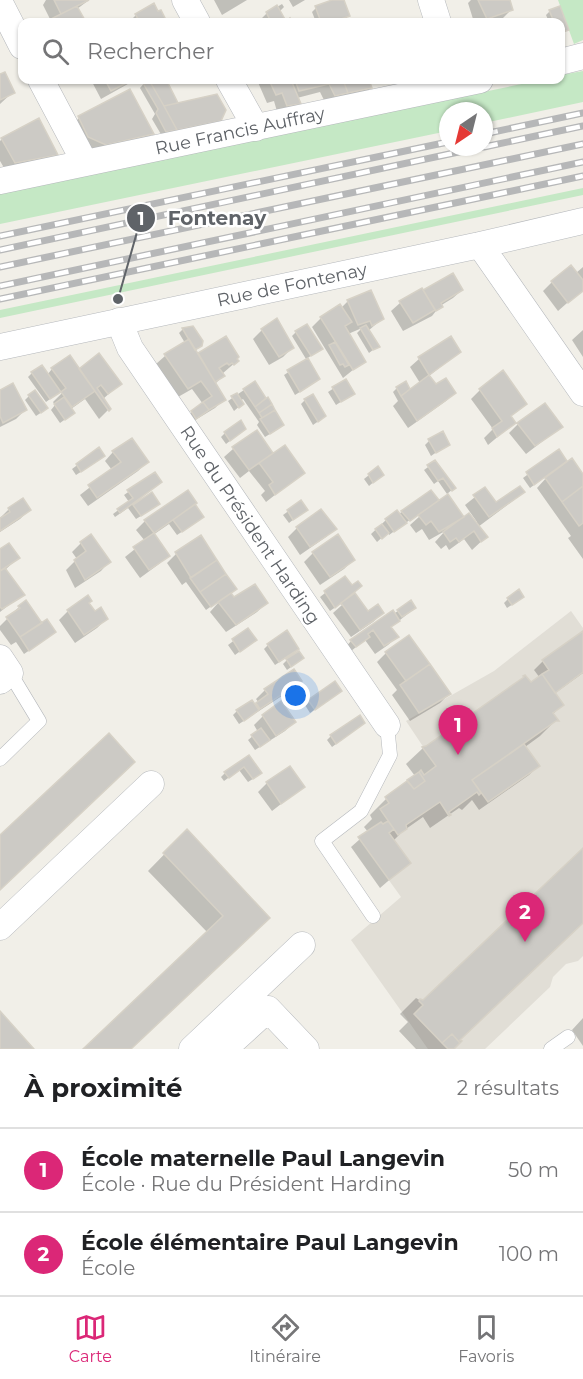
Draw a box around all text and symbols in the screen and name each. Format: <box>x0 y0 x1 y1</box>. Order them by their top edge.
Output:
search box <box>18 18 565 84</box>
icon: search <box>39 35 72 68</box>
text: Rechercher <box>87 38 214 65</box>
street label: Rue Francis Auffray <box>153 102 327 160</box>
north arrow <box>439 102 493 156</box>
callout: Fontenay <box>126 199 278 237</box>
text: Fontenay <box>168 206 267 230</box>
text: 1 <box>137 208 145 230</box>
street label: Rue de Fontenay <box>215 258 369 312</box>
street label: Rue du Président Harding <box>175 422 325 628</box>
your location <box>281 681 310 710</box>
pin: 1 <box>438 706 478 755</box>
pin: 2 <box>506 892 544 942</box>
text: À proximité <box>24 1072 183 1104</box>
text: 2 résultats <box>457 1076 559 1100</box>
text: École maternelle Paul Langevin <box>81 1145 445 1172</box>
text: 1 <box>40 1158 47 1182</box>
text: 50 m <box>508 1158 559 1182</box>
text: École · Rue du Président Harding <box>81 1172 412 1196</box>
text: École élémentaire Paul Langevin <box>81 1229 459 1256</box>
text: 2 <box>38 1242 49 1266</box>
text: 100 m <box>499 1242 559 1266</box>
text: École <box>81 1256 135 1280</box>
tab: Carte <box>69 1311 112 1366</box>
tab: Itinéraire <box>249 1311 321 1366</box>
tab: Favoris <box>458 1311 514 1366</box>

